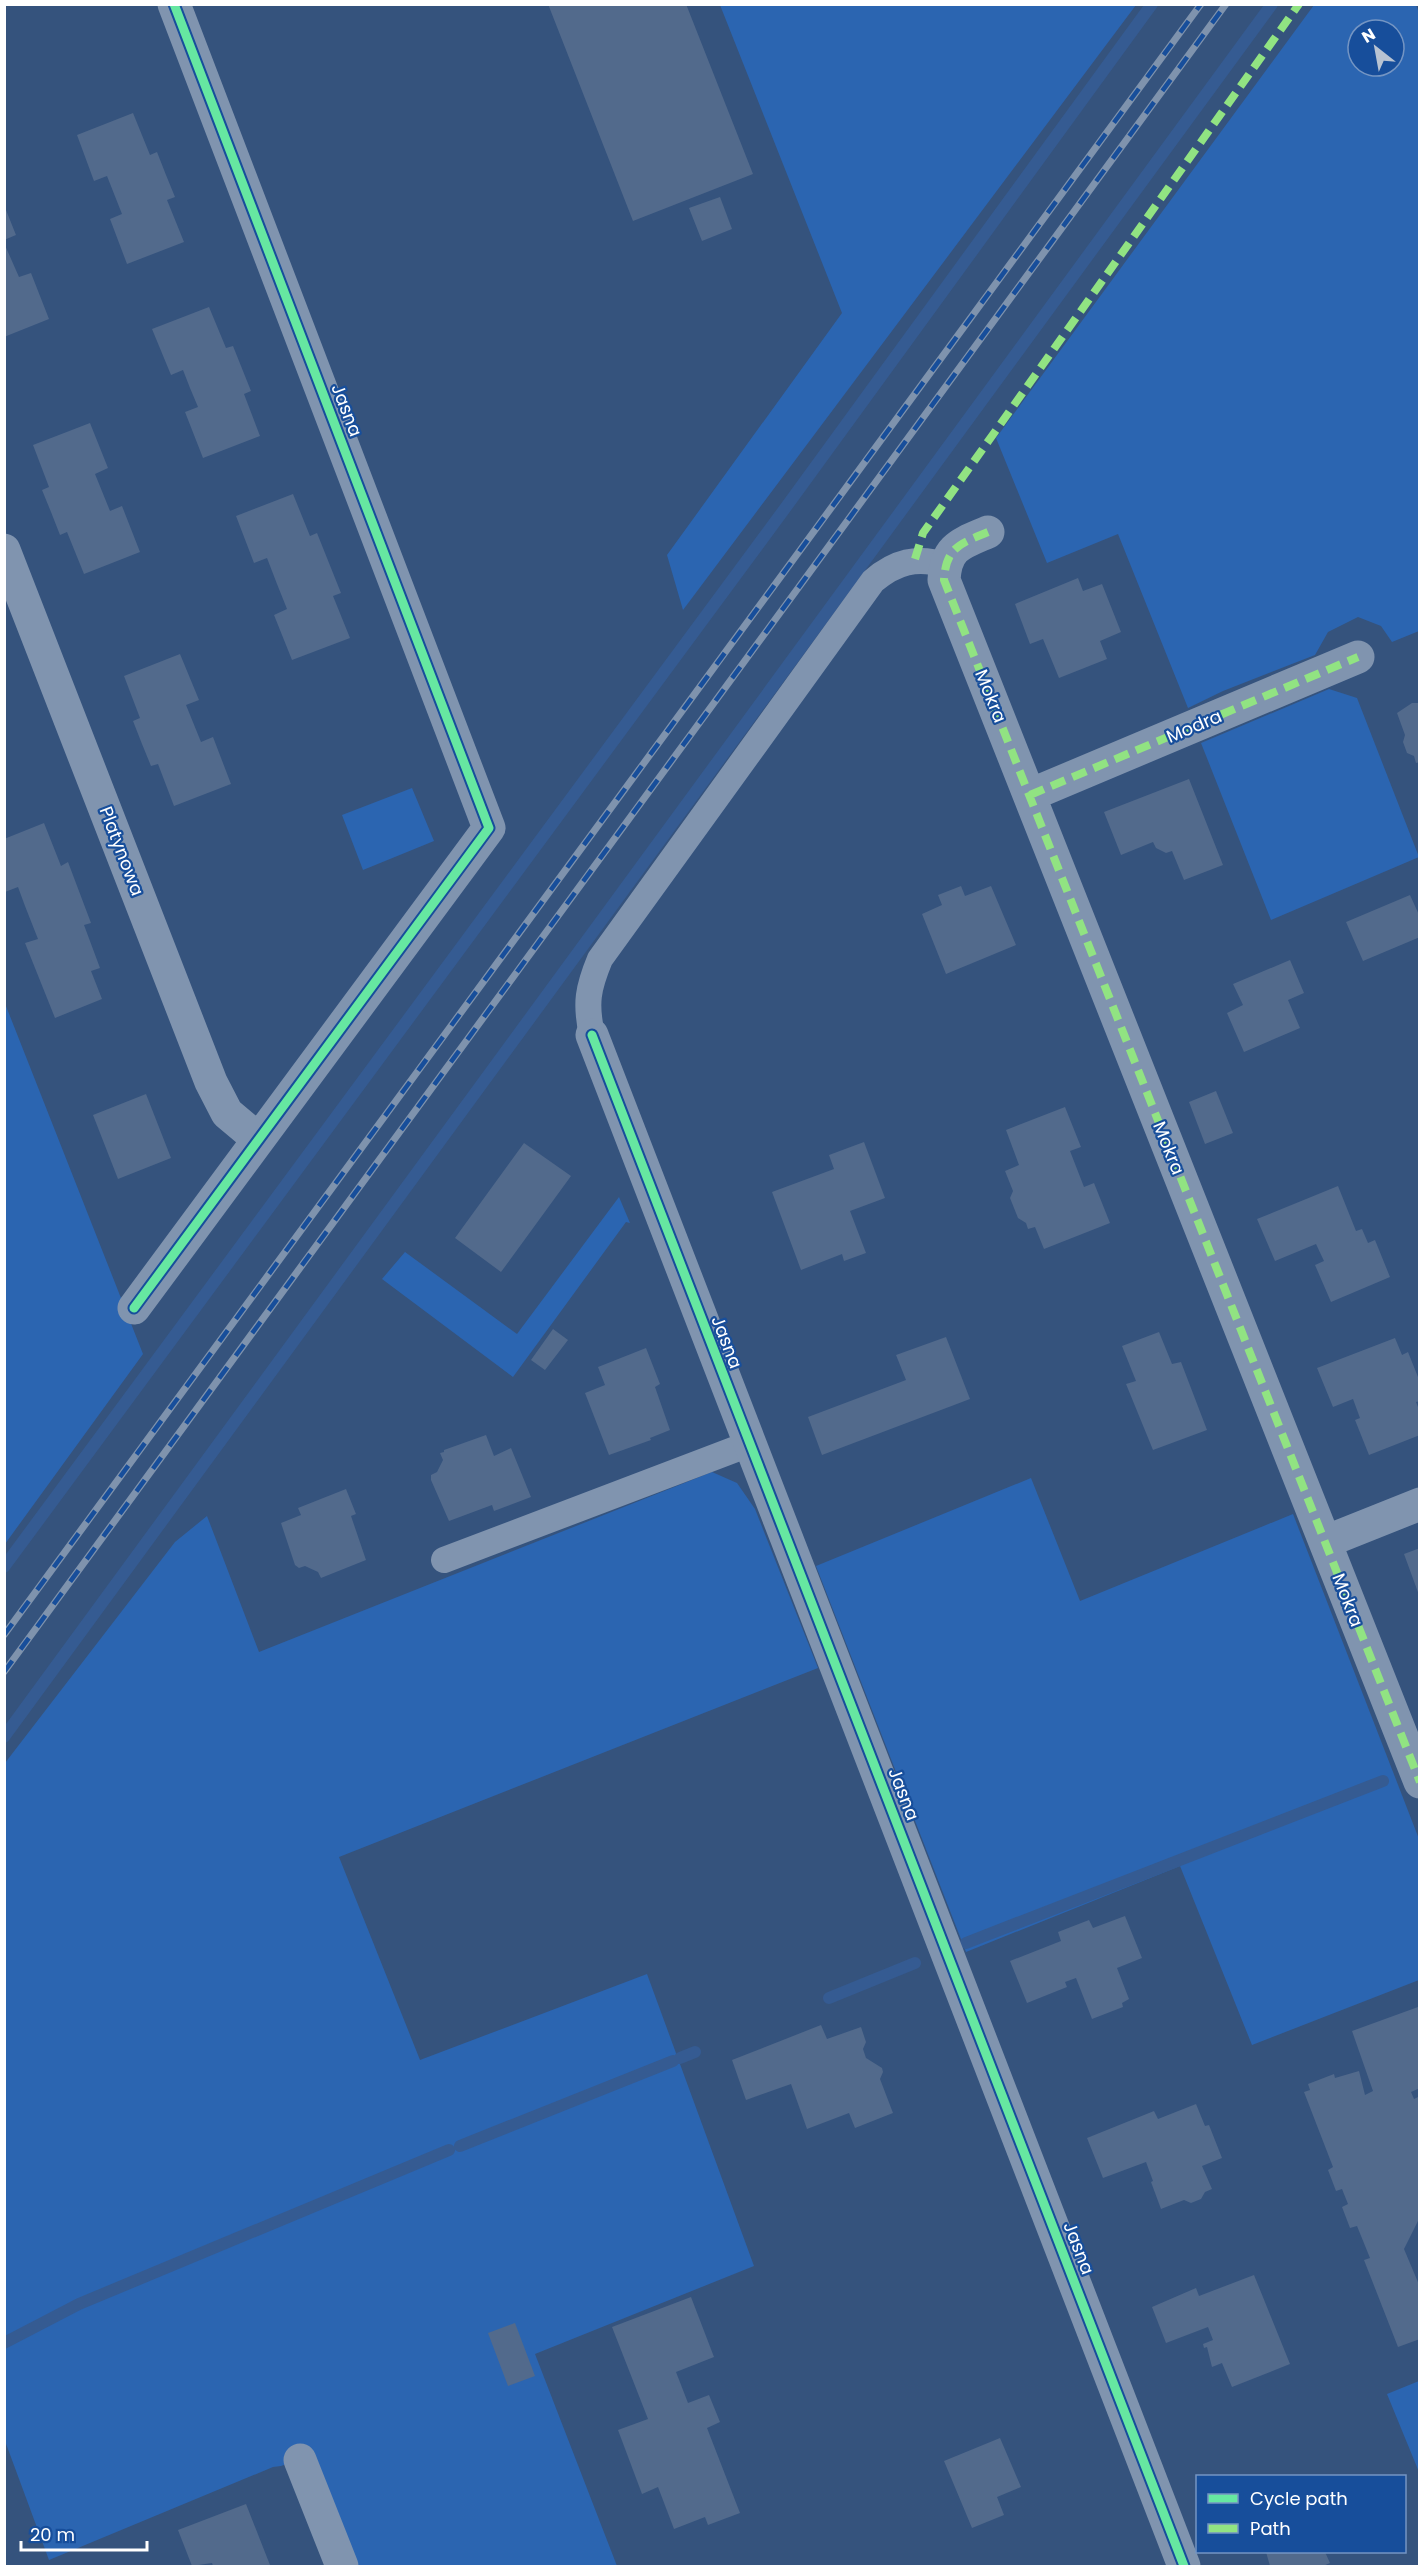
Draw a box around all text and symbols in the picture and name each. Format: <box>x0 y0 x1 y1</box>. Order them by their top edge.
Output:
north arrow <box>1346 18 1406 78</box>
text: N <box>1357 23 1380 49</box>
street label: Jasna <box>326 380 368 440</box>
street label: Mokra <box>969 666 1013 726</box>
street label: Modra <box>1162 703 1226 749</box>
street label: Platynowa <box>94 803 150 899</box>
street label: Mokra <box>1147 1118 1191 1178</box>
street label: Jasna <box>706 1312 748 1372</box>
street label: Mokra <box>1326 1570 1370 1630</box>
street label: Jasna <box>883 1764 925 1824</box>
street label: Jasna <box>1058 2218 1100 2278</box>
legend <box>1196 2475 1406 2553</box>
text: Cycle path <box>1250 2486 1348 2511</box>
scale bar <box>21 2514 147 2552</box>
text: Path <box>1250 2516 1291 2541</box>
text: 20 m <box>30 2522 75 2547</box>

